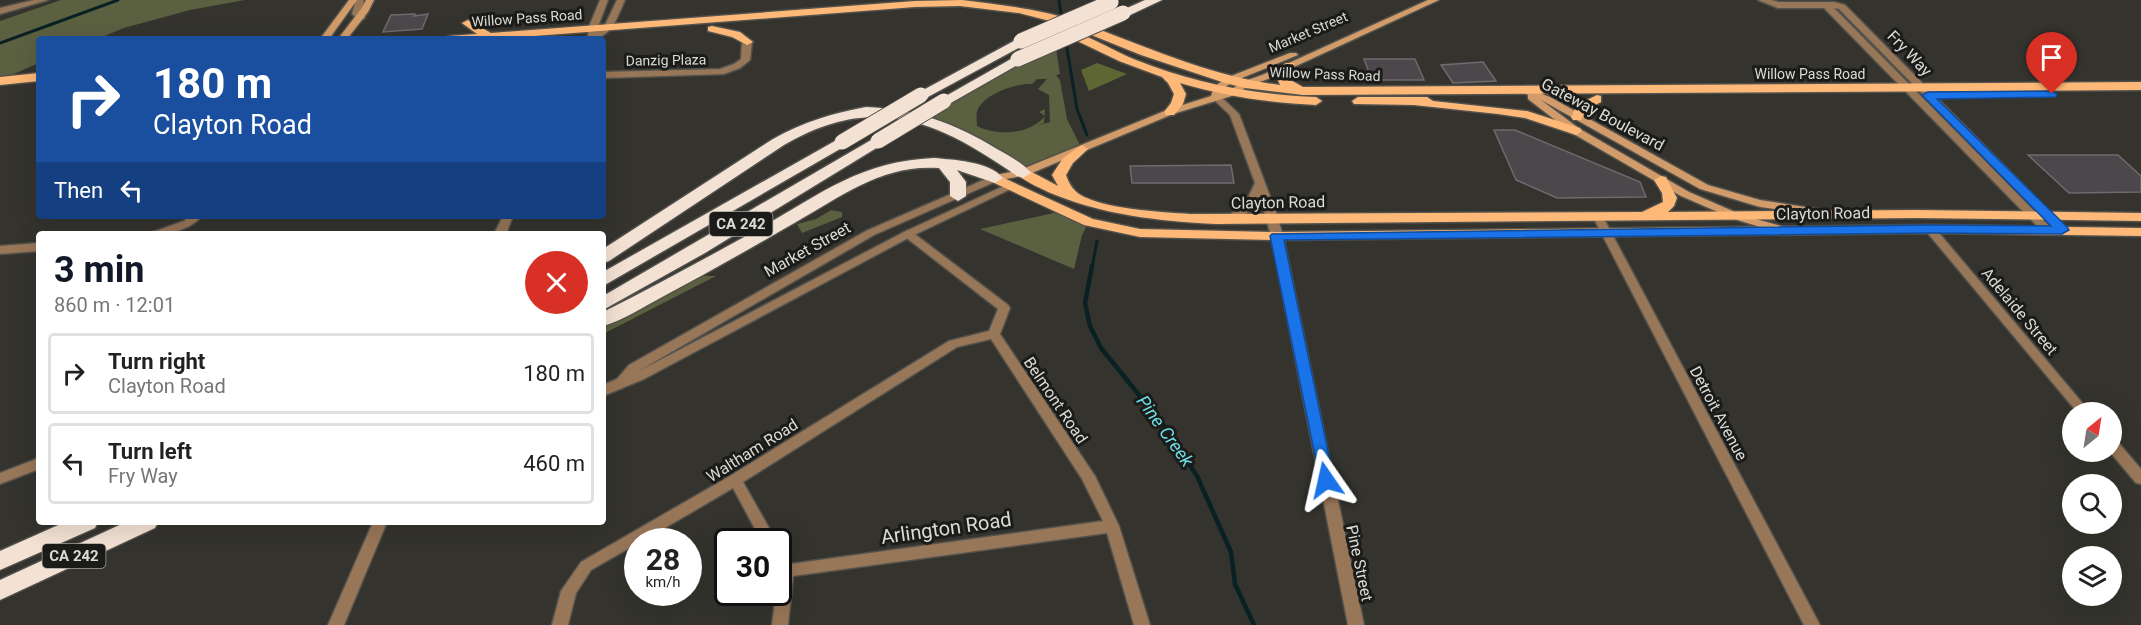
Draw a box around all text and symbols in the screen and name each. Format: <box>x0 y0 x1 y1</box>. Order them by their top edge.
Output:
street label: Willow Pass Road <box>471 6 583 30</box>
street label: Market Street <box>1266 8 1350 56</box>
street label: Fry Way <box>1883 27 1936 80</box>
pin <box>2026 32 2077 94</box>
icon: arrive <box>2035 41 2068 74</box>
street label: Danzig Plaza <box>626 51 706 69</box>
text: 180 m <box>153 59 272 108</box>
icon: right <box>54 60 132 138</box>
street label: Willow Pass Road <box>1269 64 1381 84</box>
street label: Willow Pass Road <box>1754 66 1866 82</box>
street label: Gateway Boulevard <box>1538 74 1667 155</box>
text: Clayton Road <box>153 109 312 141</box>
icon: left <box>115 174 148 207</box>
text: Then <box>54 178 103 203</box>
street label: Clayton Road <box>1231 192 1325 213</box>
street label: Clayton Road <box>1776 203 1870 224</box>
road number: CA 242 <box>710 212 772 236</box>
street label: Market Street <box>761 218 854 281</box>
text: 3 min <box>54 249 145 291</box>
button: close <box>525 251 588 314</box>
street label: Adelaide Street <box>1978 264 2062 359</box>
text: 860 m · 12:01 <box>54 293 175 317</box>
text: Turn right <box>108 349 205 374</box>
street label: Belmont Road <box>1020 353 1091 447</box>
icon: right <box>57 357 90 390</box>
text: 180 m <box>523 361 585 386</box>
street label: Detroit Avenue <box>1686 363 1751 464</box>
text: Clayton Road <box>108 374 226 398</box>
water label: Pine Creek <box>1132 391 1199 471</box>
north arrow <box>2062 402 2122 462</box>
map controls <box>2062 402 2122 606</box>
street label: Waltham Road <box>703 415 801 486</box>
text: Turn left <box>108 439 192 464</box>
icon: left <box>57 447 90 480</box>
position arrow <box>1294 448 1358 512</box>
text: 460 m <box>523 451 585 476</box>
text: Fry Way <box>108 464 178 488</box>
button: search <box>2062 474 2122 534</box>
street label: Arlington Road <box>879 507 1013 549</box>
street label: Pine Street <box>1342 523 1377 603</box>
speed limit sign: 30 <box>714 528 792 606</box>
text: 28 <box>646 542 680 577</box>
road number: CA 242 <box>42 544 106 568</box>
button: layers <box>2062 546 2122 606</box>
text: km/h <box>645 573 681 591</box>

